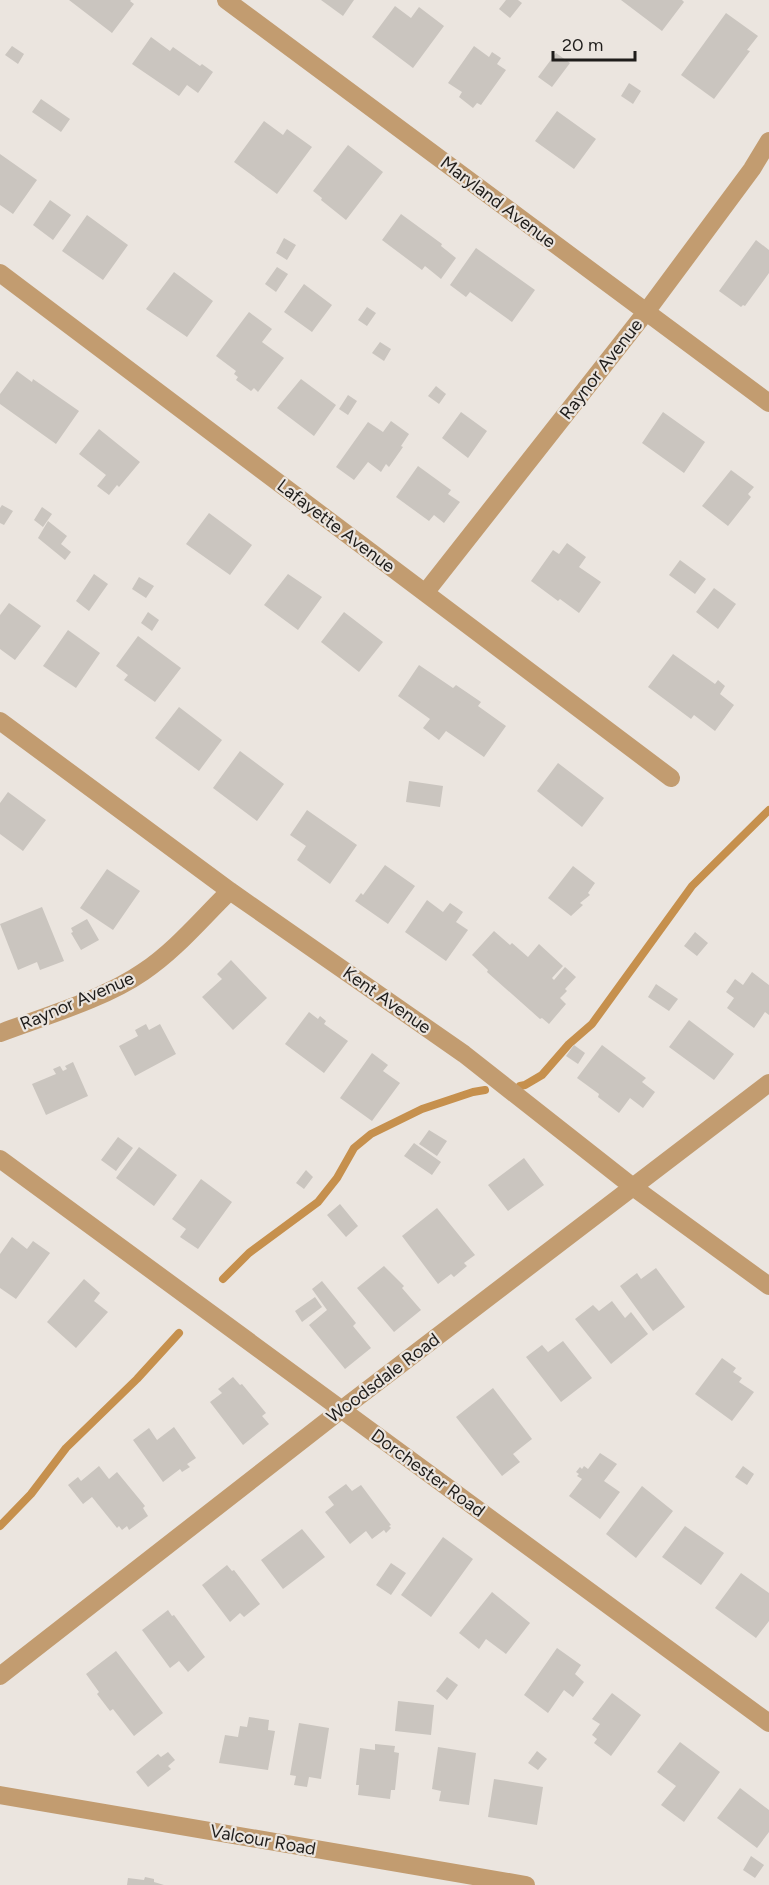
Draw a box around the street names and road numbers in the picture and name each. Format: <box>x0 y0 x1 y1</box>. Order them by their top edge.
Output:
street label: Maryland Avenue <box>436 151 560 253</box>
street label: Raynor Avenue <box>555 314 647 424</box>
street label: Lafayette Avenue <box>273 474 399 578</box>
street label: Kent Avenue <box>339 961 436 1039</box>
street label: Raynor Avenue <box>17 967 137 1035</box>
street label: Woodsdale Road <box>322 1328 444 1428</box>
street label: Dorchester Road <box>367 1424 489 1522</box>
street label: Valcour Road <box>208 1820 318 1860</box>

